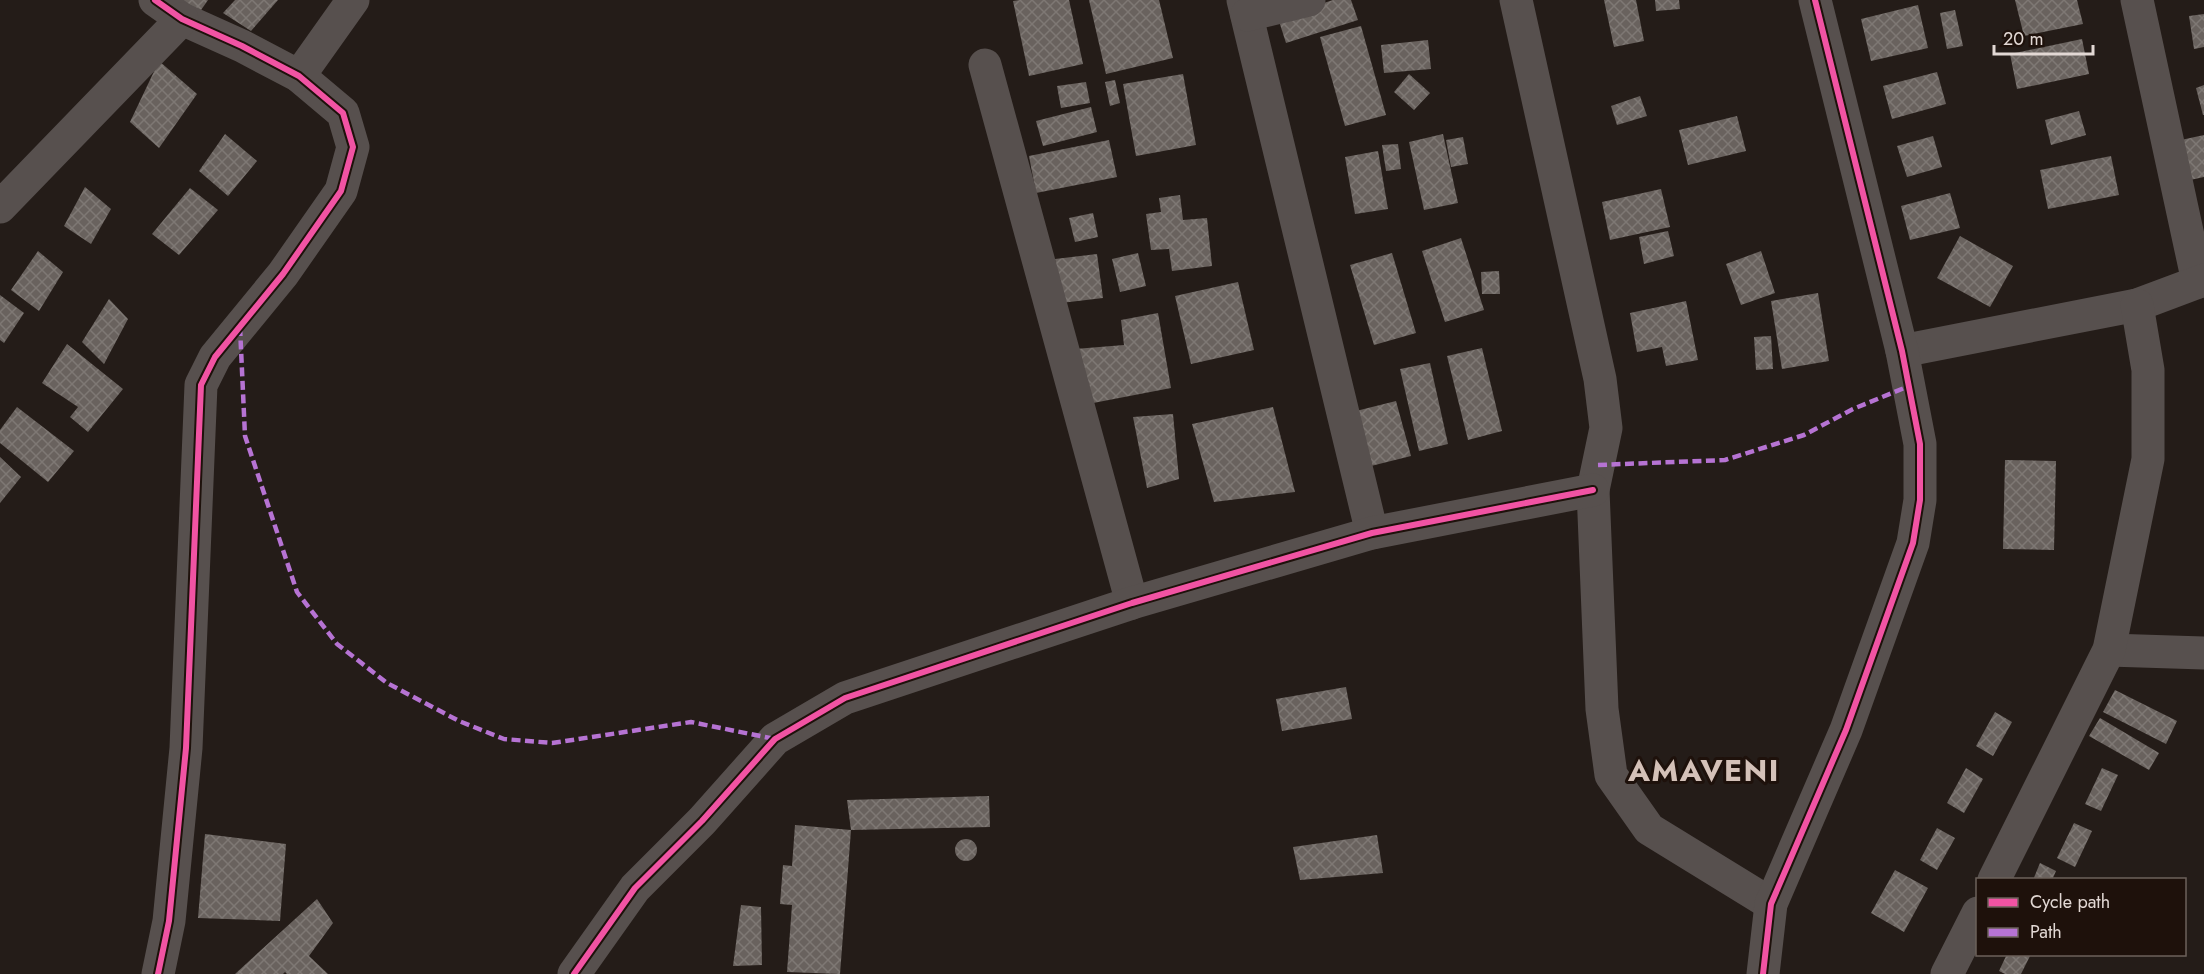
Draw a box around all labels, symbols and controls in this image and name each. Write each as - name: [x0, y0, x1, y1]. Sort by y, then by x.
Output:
- scale bar: [1994, 18, 2093, 56]
- text: 20 m: [2003, 26, 2043, 52]
- district label: AMAVENI: [1627, 749, 1780, 792]
- legend: [1976, 878, 2186, 956]
- text: Cycle path: [2030, 889, 2110, 915]
- text: Path: [2030, 919, 2062, 945]

